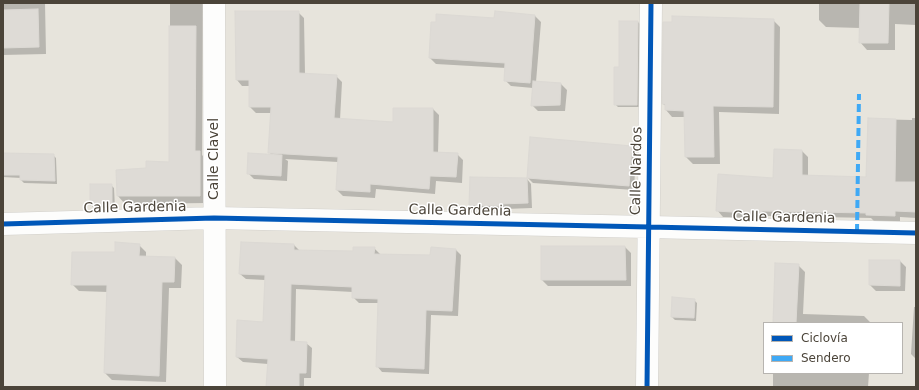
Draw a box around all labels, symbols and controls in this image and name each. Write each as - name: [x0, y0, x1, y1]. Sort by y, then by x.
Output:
- street label: Calle Clavel: [206, 118, 222, 200]
- street label: Calle Nardos: [628, 127, 646, 215]
- street label: Calle Gardenia: [83, 199, 187, 217]
- street label: Calle Gardenia: [408, 202, 512, 220]
- street label: Calle Gardenia: [732, 209, 836, 227]
- legend: [763, 322, 903, 374]
- text: Ciclovía: [801, 331, 848, 345]
- text: Sendero: [801, 351, 851, 365]

